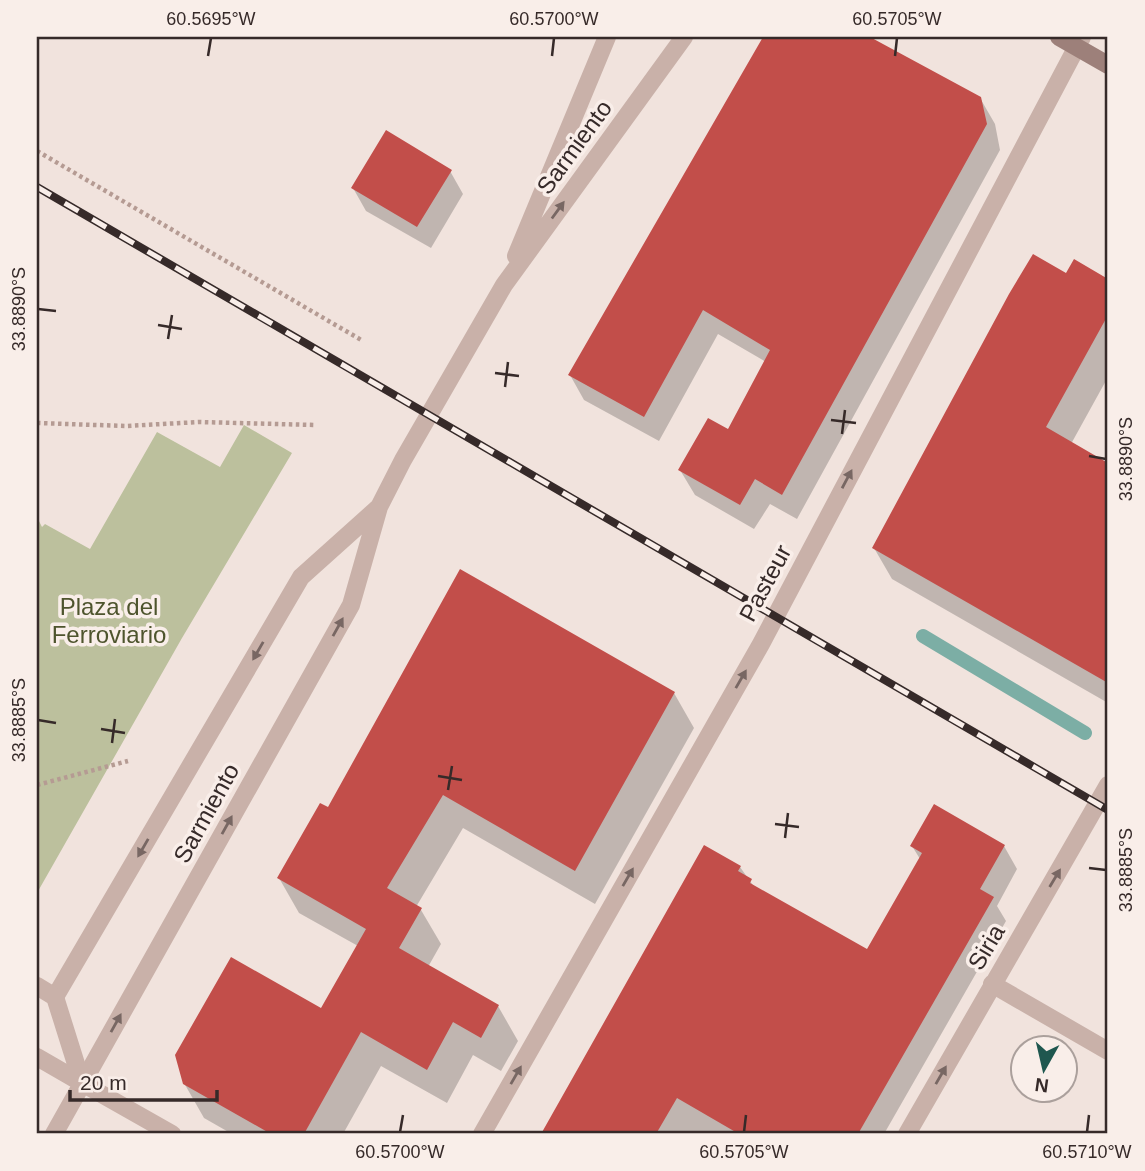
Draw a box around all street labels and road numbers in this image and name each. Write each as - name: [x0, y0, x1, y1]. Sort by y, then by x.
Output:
- street label: Sarmiento: [531, 95, 617, 199]
- street label: Pasteur: [734, 540, 796, 626]
- street label: Sarmiento: [168, 759, 244, 867]
- street label: Siria: [962, 919, 1010, 975]

